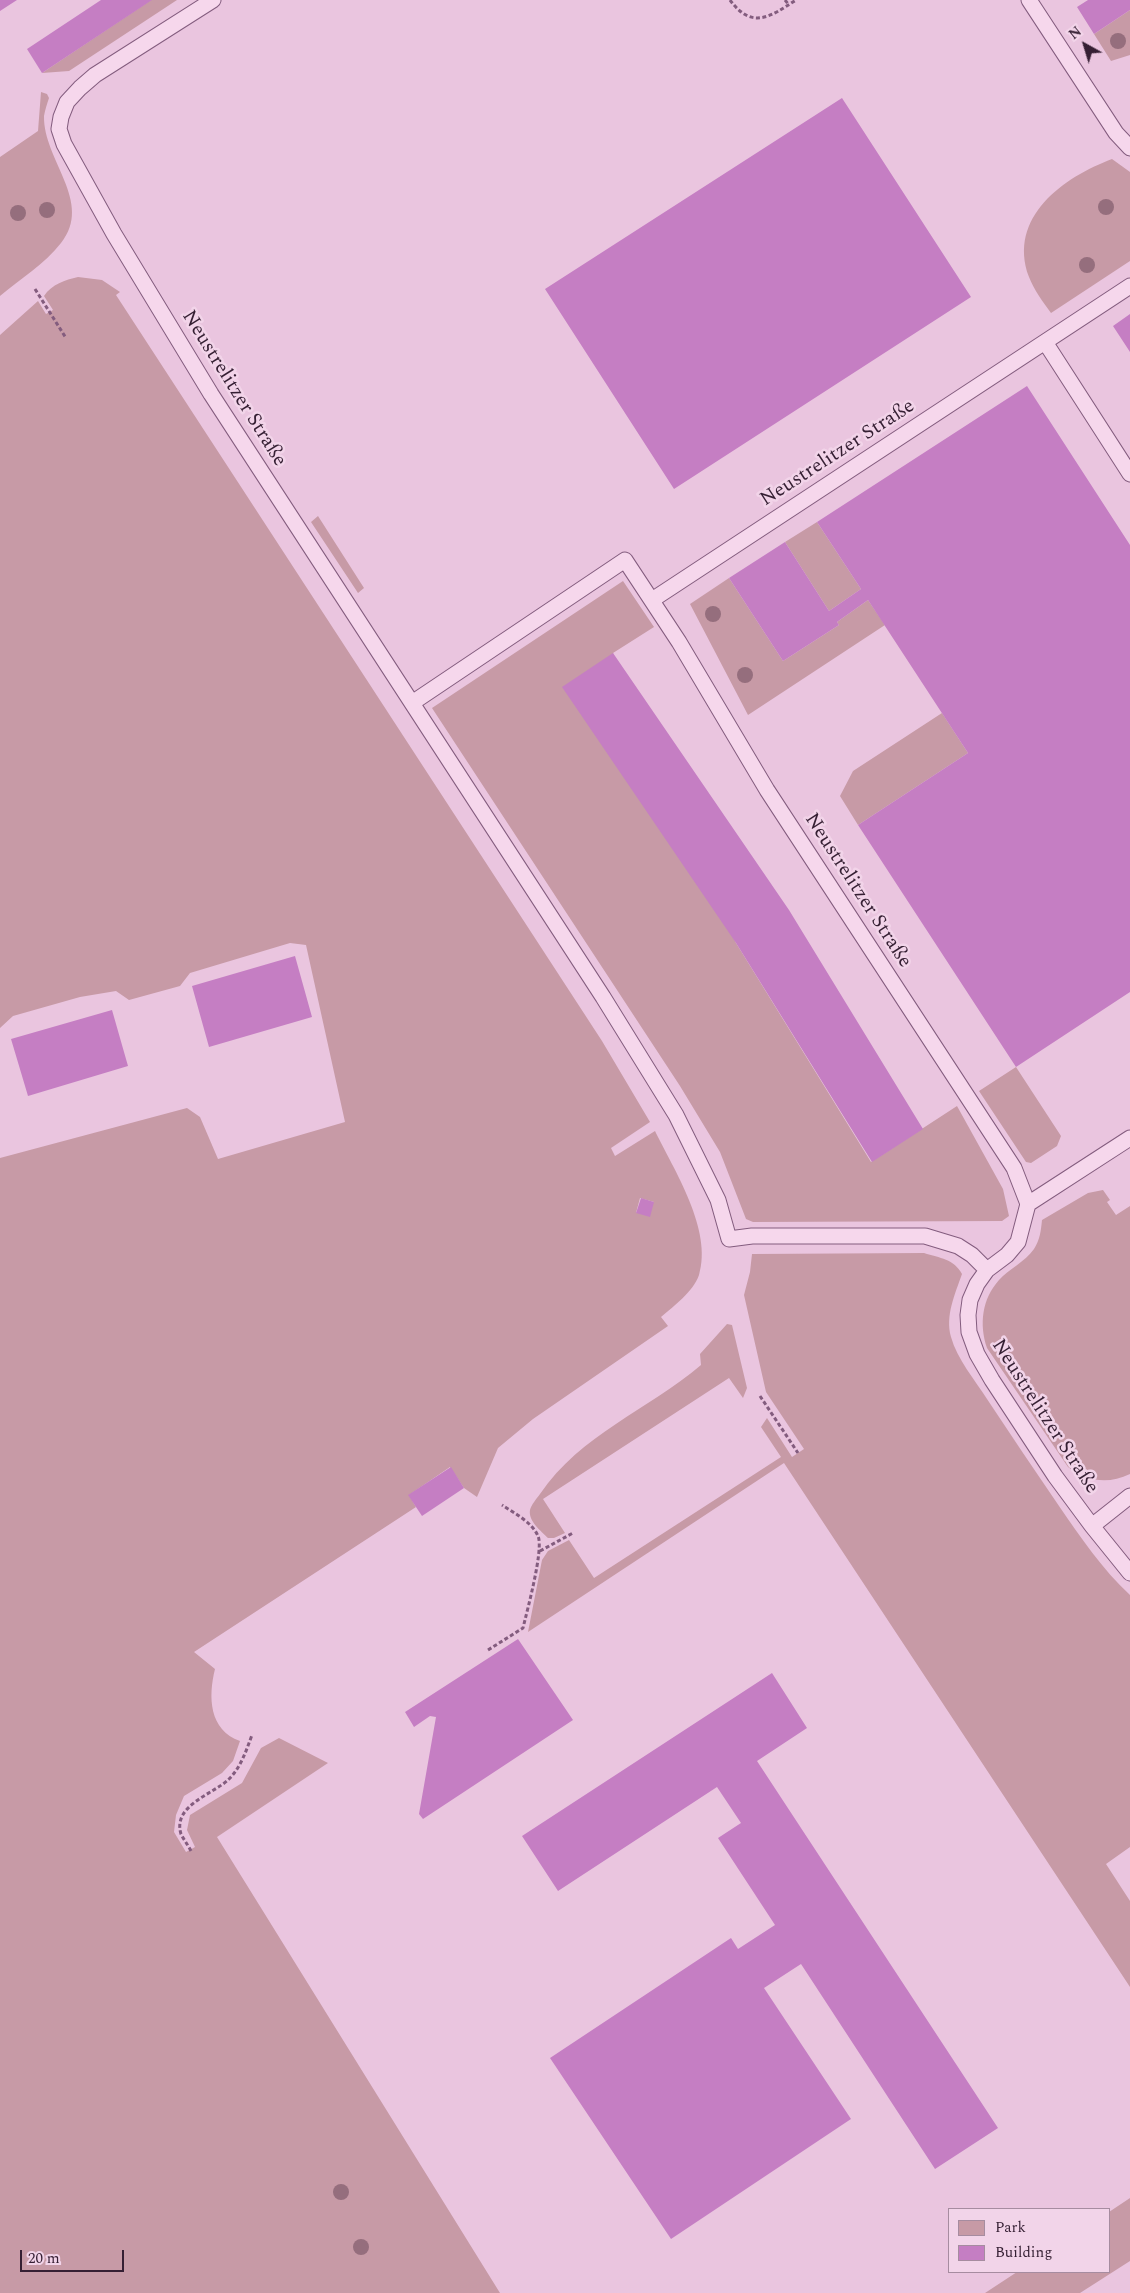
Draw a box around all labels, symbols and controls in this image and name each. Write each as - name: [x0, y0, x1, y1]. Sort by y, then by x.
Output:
- north arrow: [1060, 20, 1110, 70]
- text: N: [1064, 21, 1086, 45]
- street label: Neustrelitzer Straße: [175, 307, 291, 471]
- street label: Neustrelitzer Straße: [756, 395, 920, 513]
- street label: Neustrelitzer Straße: [798, 809, 916, 973]
- street label: Neustrelitzer Straße: [985, 1335, 1103, 1499]
- legend: [948, 2208, 1110, 2273]
- text: Park: [995, 2216, 1026, 2239]
- scale bar: [22, 2240, 126, 2272]
- text: Building: [995, 2241, 1052, 2264]
- text: 20 m: [28, 2247, 60, 2270]

